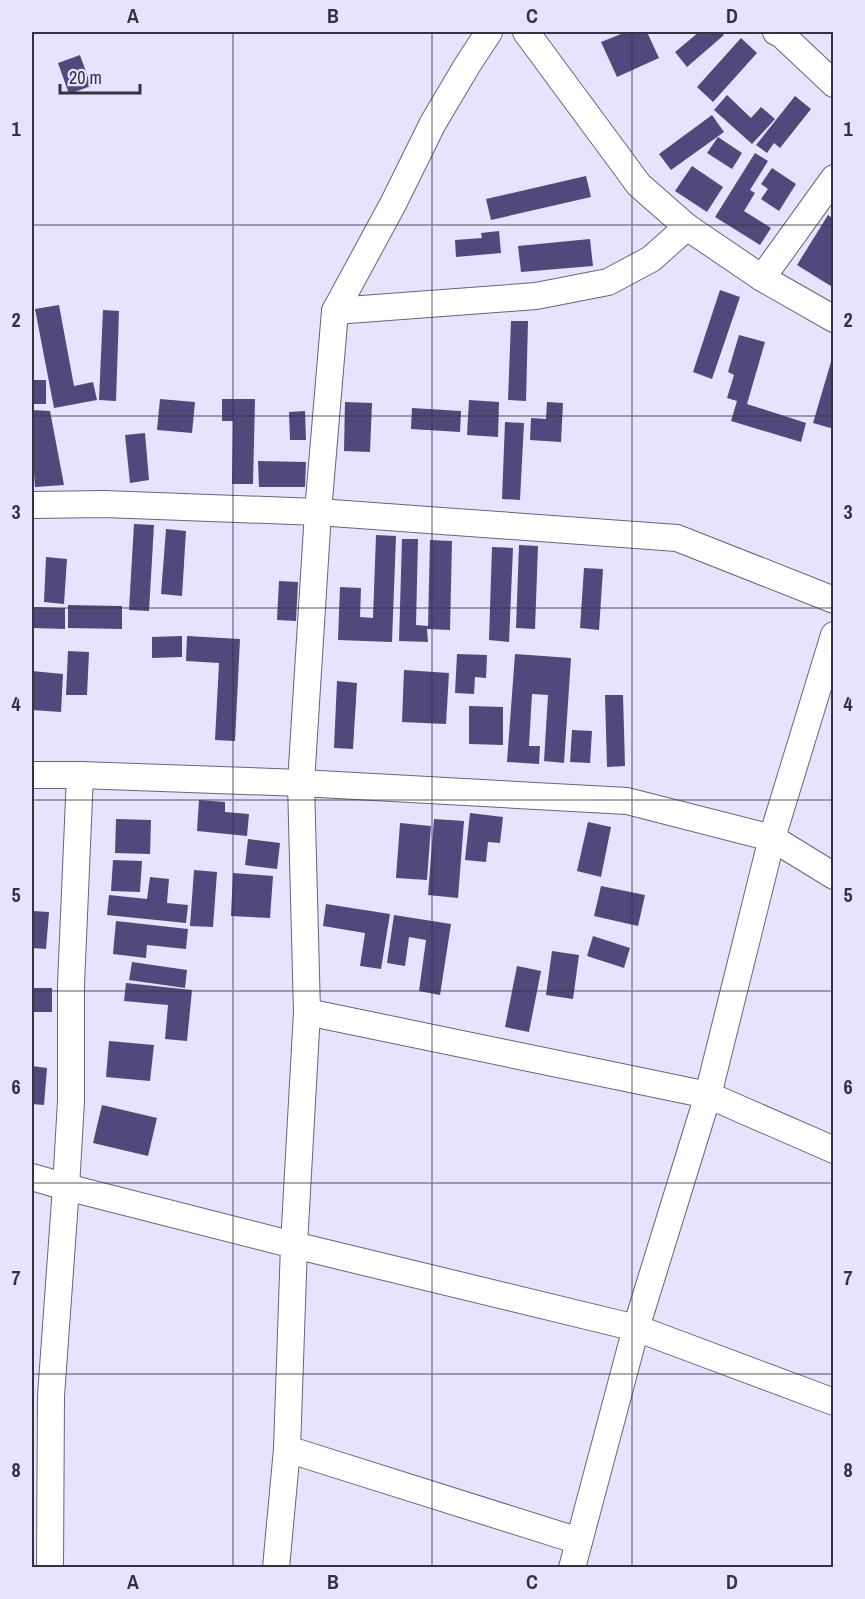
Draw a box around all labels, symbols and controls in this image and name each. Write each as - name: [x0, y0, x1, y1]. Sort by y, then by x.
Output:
- text: A: [127, 2, 139, 29]
- text: B: [327, 2, 339, 29]
- text: C: [526, 2, 538, 29]
- text: D: [726, 2, 738, 29]
- scale bar: [60, 57, 140, 95]
- text: 20 m: [69, 65, 102, 90]
- text: 1: [11, 115, 21, 142]
- text: 1: [843, 115, 853, 142]
- text: 2: [11, 306, 21, 333]
- text: 2: [843, 306, 853, 333]
- text: 3: [11, 498, 21, 525]
- text: 3: [843, 498, 853, 525]
- text: 4: [11, 690, 21, 717]
- text: 4: [843, 690, 853, 717]
- text: 5: [11, 881, 21, 908]
- text: 5: [843, 881, 853, 908]
- text: 6: [11, 1073, 21, 1100]
- text: 6: [843, 1073, 853, 1100]
- text: 7: [11, 1264, 21, 1291]
- text: 7: [843, 1264, 853, 1291]
- text: 8: [11, 1456, 21, 1483]
- text: 8: [843, 1456, 853, 1483]
- text: A: [127, 1568, 139, 1595]
- text: B: [327, 1568, 339, 1595]
- text: C: [526, 1568, 538, 1595]
- text: D: [726, 1568, 738, 1595]

